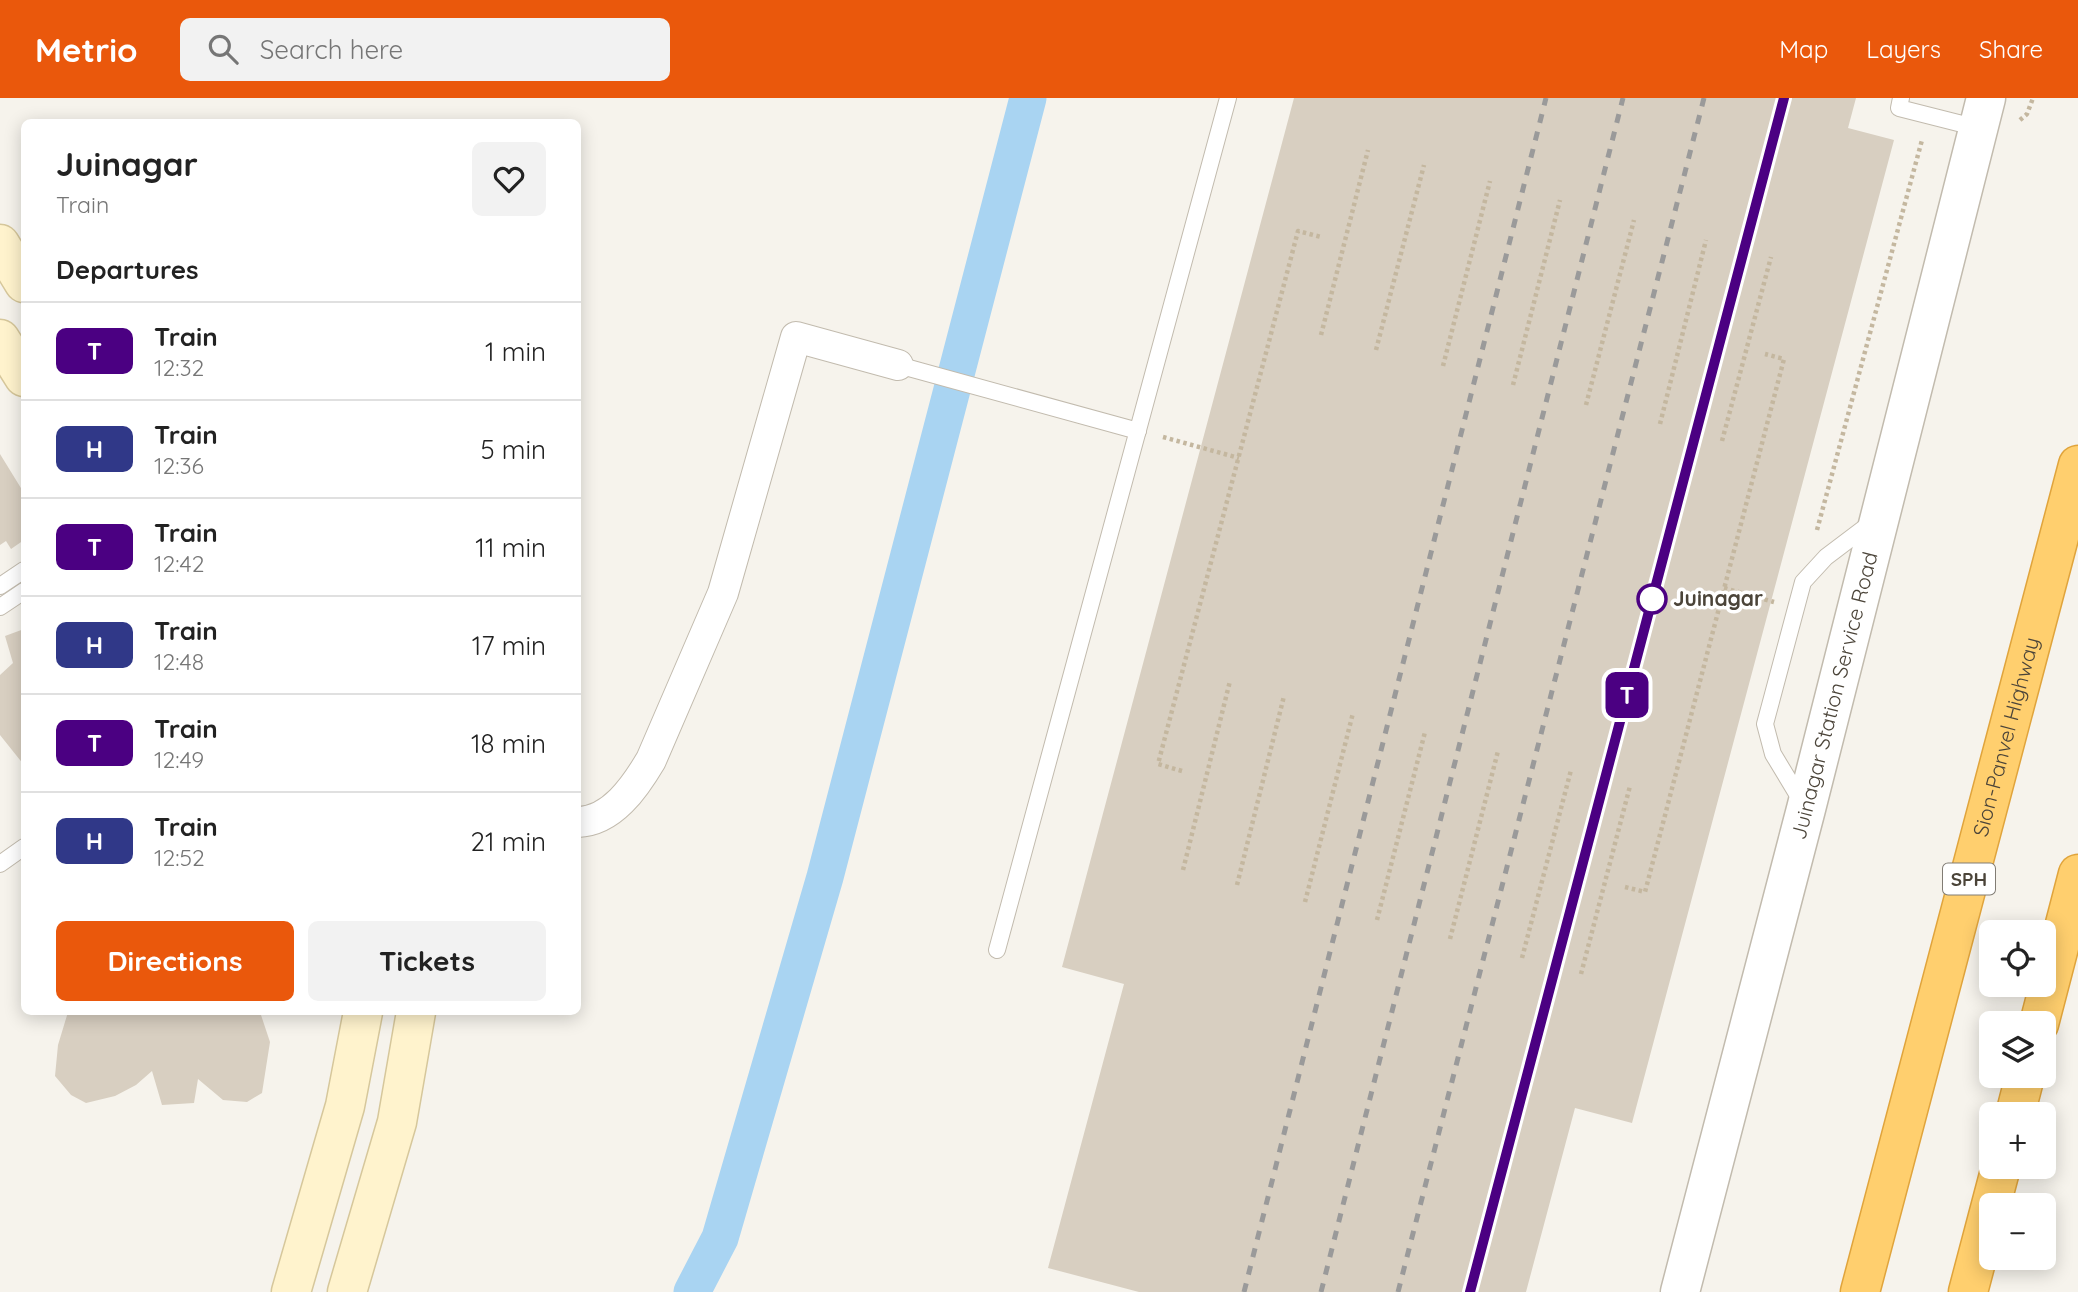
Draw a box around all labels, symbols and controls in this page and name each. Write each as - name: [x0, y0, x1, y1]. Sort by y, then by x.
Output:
- search box: [180, 18, 670, 81]
- text: Metrio: [35, 29, 138, 70]
- icon: search: [204, 30, 242, 68]
- text: Search here: [260, 33, 403, 66]
- text: Map: [1779, 34, 1828, 64]
- text: Layers: [1866, 34, 1941, 64]
- text: Share: [1979, 34, 2043, 64]
- button: heart: [472, 142, 546, 216]
- text: Juinagar: [56, 143, 198, 184]
- text: Train: [56, 190, 109, 219]
- text: Departures: [56, 253, 199, 286]
- text: Train: [154, 320, 218, 353]
- text: 1 min: [485, 335, 546, 368]
- text: T: [87, 336, 102, 366]
- text: 12:32: [154, 353, 204, 382]
- text: Train: [154, 418, 218, 451]
- text: 5 min: [480, 433, 546, 466]
- text: H: [86, 434, 103, 464]
- text: 12:36: [154, 451, 204, 480]
- text: Train: [154, 516, 218, 549]
- text: 11 min: [475, 531, 546, 564]
- text: T: [87, 532, 102, 562]
- text: 12:42: [154, 549, 204, 578]
- street label: Juinagar Station Service Road: [1785, 549, 1883, 842]
- marker: Juinagar: [1637, 584, 1667, 614]
- place label: Juinagar: [1673, 585, 1763, 611]
- text: Train: [154, 614, 218, 647]
- text: 17 min: [472, 629, 546, 662]
- text: H: [86, 630, 103, 660]
- street label: Sion-Panvel Highway: [1967, 634, 2044, 839]
- text: 12:48: [154, 647, 204, 676]
- line badge: T: [1604, 672, 1650, 718]
- text: T: [1619, 680, 1635, 710]
- text: Train: [154, 712, 218, 745]
- text: 18 min: [471, 727, 546, 760]
- text: T: [87, 728, 102, 758]
- text: 12:49: [154, 745, 204, 774]
- text: Train: [154, 810, 218, 843]
- text: 21 min: [471, 825, 546, 858]
- text: H: [86, 826, 103, 856]
- text: 12:52: [154, 843, 205, 872]
- road number: SPH: [1943, 864, 1995, 894]
- map controls: [1979, 920, 2056, 1270]
- button: locate: [1979, 920, 2056, 997]
- button: Directions: [56, 921, 294, 1001]
- button: Tickets: [308, 921, 546, 1001]
- button: layers: [1979, 1011, 2056, 1088]
- button: +: [1979, 1102, 2056, 1179]
- button: −: [1979, 1193, 2056, 1270]

